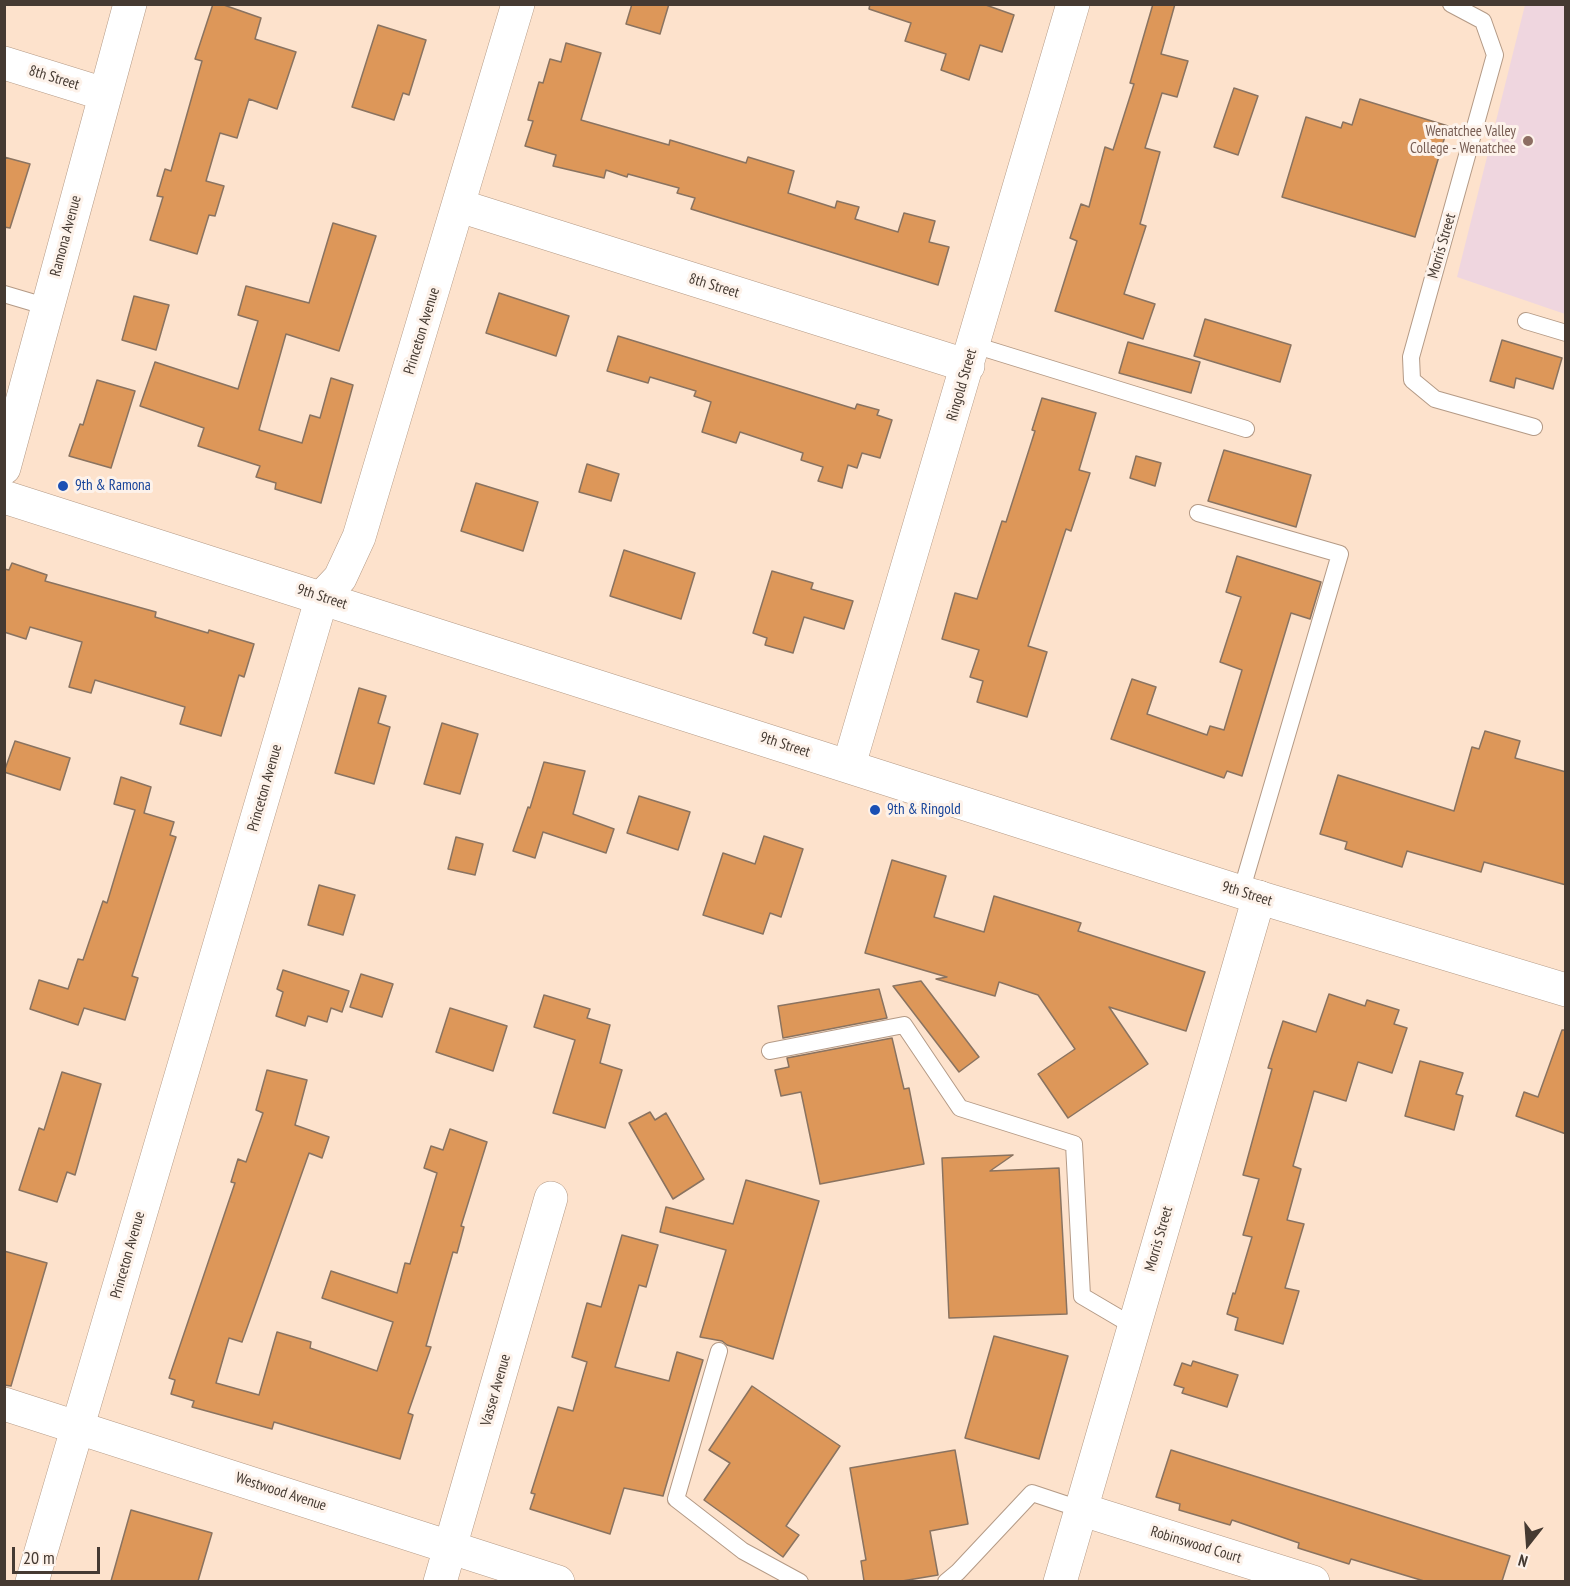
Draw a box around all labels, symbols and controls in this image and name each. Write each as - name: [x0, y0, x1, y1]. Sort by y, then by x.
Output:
- street label: 8th Street: [27, 62, 81, 94]
- place label: Wenatchee Valley College - Wenatchee: [1410, 123, 1516, 158]
- marker: Wenatchee Valley College - Wenatchee: [1521, 134, 1535, 148]
- street label: Ramona Avenue: [47, 194, 85, 278]
- street label: Morris Street: [1424, 211, 1460, 281]
- street label: 8th Street: [687, 270, 741, 302]
- street label: Princeton Avenue: [400, 285, 444, 377]
- street label: Ringold Street: [943, 347, 981, 423]
- place label: 9th & Ramona: [75, 477, 151, 495]
- marker: 9th & Ramona: [56, 479, 70, 493]
- street label: 9th Street: [295, 580, 349, 614]
- street label: 9th Street: [758, 728, 812, 762]
- street label: Princeton Avenue: [244, 742, 286, 834]
- place label: 9th & Ringold: [887, 801, 961, 819]
- marker: 9th & Ringold: [868, 803, 882, 817]
- street label: 9th Street: [1220, 878, 1274, 910]
- street label: Morris Street: [1141, 1204, 1177, 1274]
- street label: Princeton Avenue: [107, 1209, 149, 1301]
- street label: Vasser Avenue: [477, 1352, 515, 1428]
- street label: Westwood Avenue: [233, 1469, 329, 1515]
- north arrow: [1498, 1514, 1558, 1574]
- street label: Robinswood Court: [1148, 1523, 1244, 1567]
- scale bar: [15, 1535, 104, 1573]
- text: 20 m: [23, 1546, 55, 1569]
- text: N: [1516, 1550, 1530, 1572]

